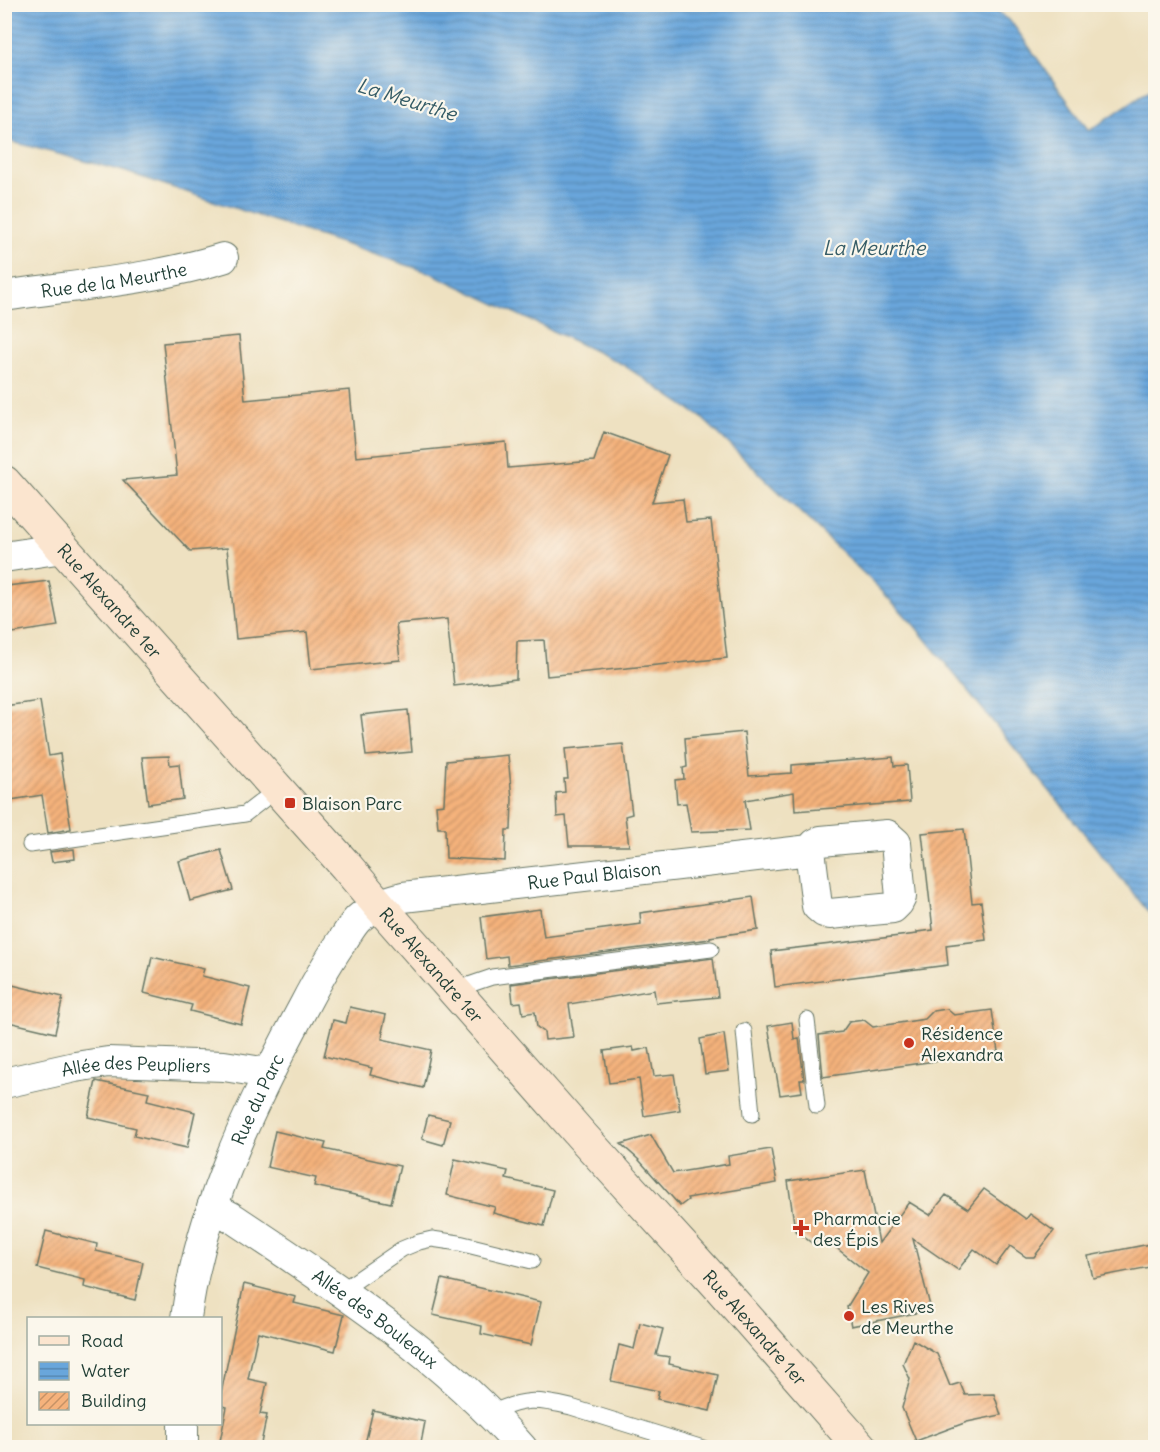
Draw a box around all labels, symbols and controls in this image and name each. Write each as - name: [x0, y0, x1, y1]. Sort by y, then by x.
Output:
- water label: La Meurthe: [354, 72, 461, 126]
- water label: La Meurthe: [823, 235, 927, 260]
- street label: Rue de la Meurthe: [39, 257, 189, 302]
- street label: Rue Alexandre 1er: [53, 539, 167, 663]
- place label: Blaison Parc: [302, 792, 402, 815]
- marker: Blaison Parc: [283, 796, 297, 810]
- street label: Rue Paul Blaison: [526, 856, 662, 894]
- street label: Rue Alexandre 1er: [375, 902, 489, 1028]
- place label: Résidence Alexandra: [921, 1022, 1004, 1066]
- marker: Résidence Alexandra: [902, 1036, 916, 1050]
- street label: Allée des Peupliers: [59, 1050, 211, 1081]
- street label: Rue du Parc: [226, 1050, 289, 1148]
- place label: Pharmacie des Épis: [813, 1207, 901, 1251]
- marker: Pharmacie des Épis: [794, 1221, 808, 1235]
- street label: Allée des Bouleaux: [308, 1263, 444, 1373]
- street label: Rue Alexandre 1er: [698, 1265, 812, 1390]
- place label: Les Rives de Meurthe: [861, 1295, 954, 1339]
- marker: Les Rives de Meurthe: [842, 1309, 856, 1323]
- legend: [27, 1317, 222, 1425]
- text: Road: [81, 1329, 124, 1352]
- text: Water: [81, 1359, 131, 1382]
- text: Building: [81, 1389, 146, 1412]

